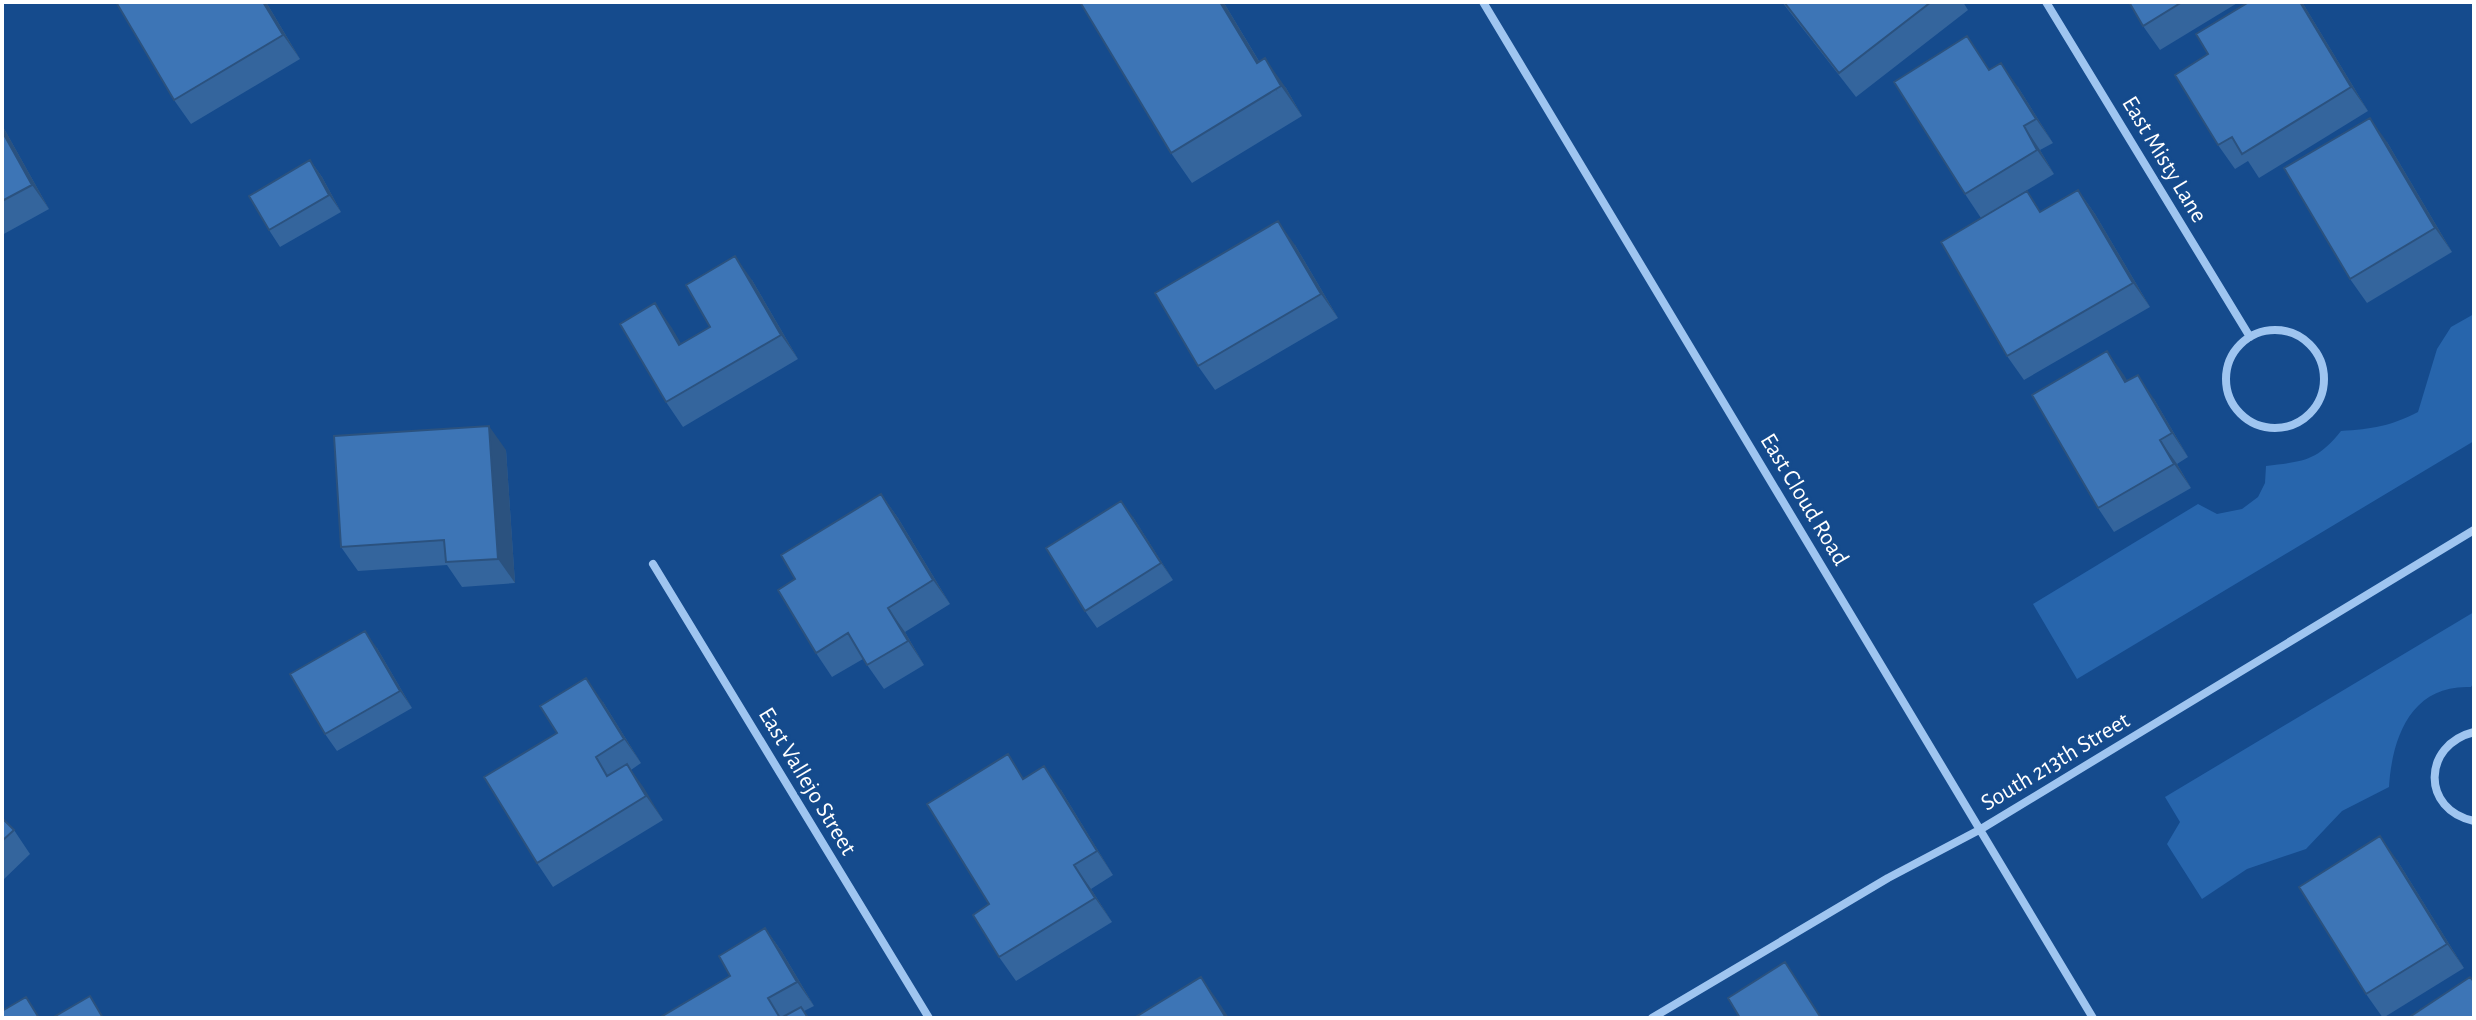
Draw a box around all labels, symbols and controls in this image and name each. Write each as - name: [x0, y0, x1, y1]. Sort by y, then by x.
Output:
- street label: East Misty Lane: [2117, 92, 2211, 227]
- street label: East Cloud Road: [1755, 429, 1853, 570]
- street label: East Vallejo Street: [754, 704, 861, 860]
- street label: South 213th Street: [1977, 708, 2134, 816]

